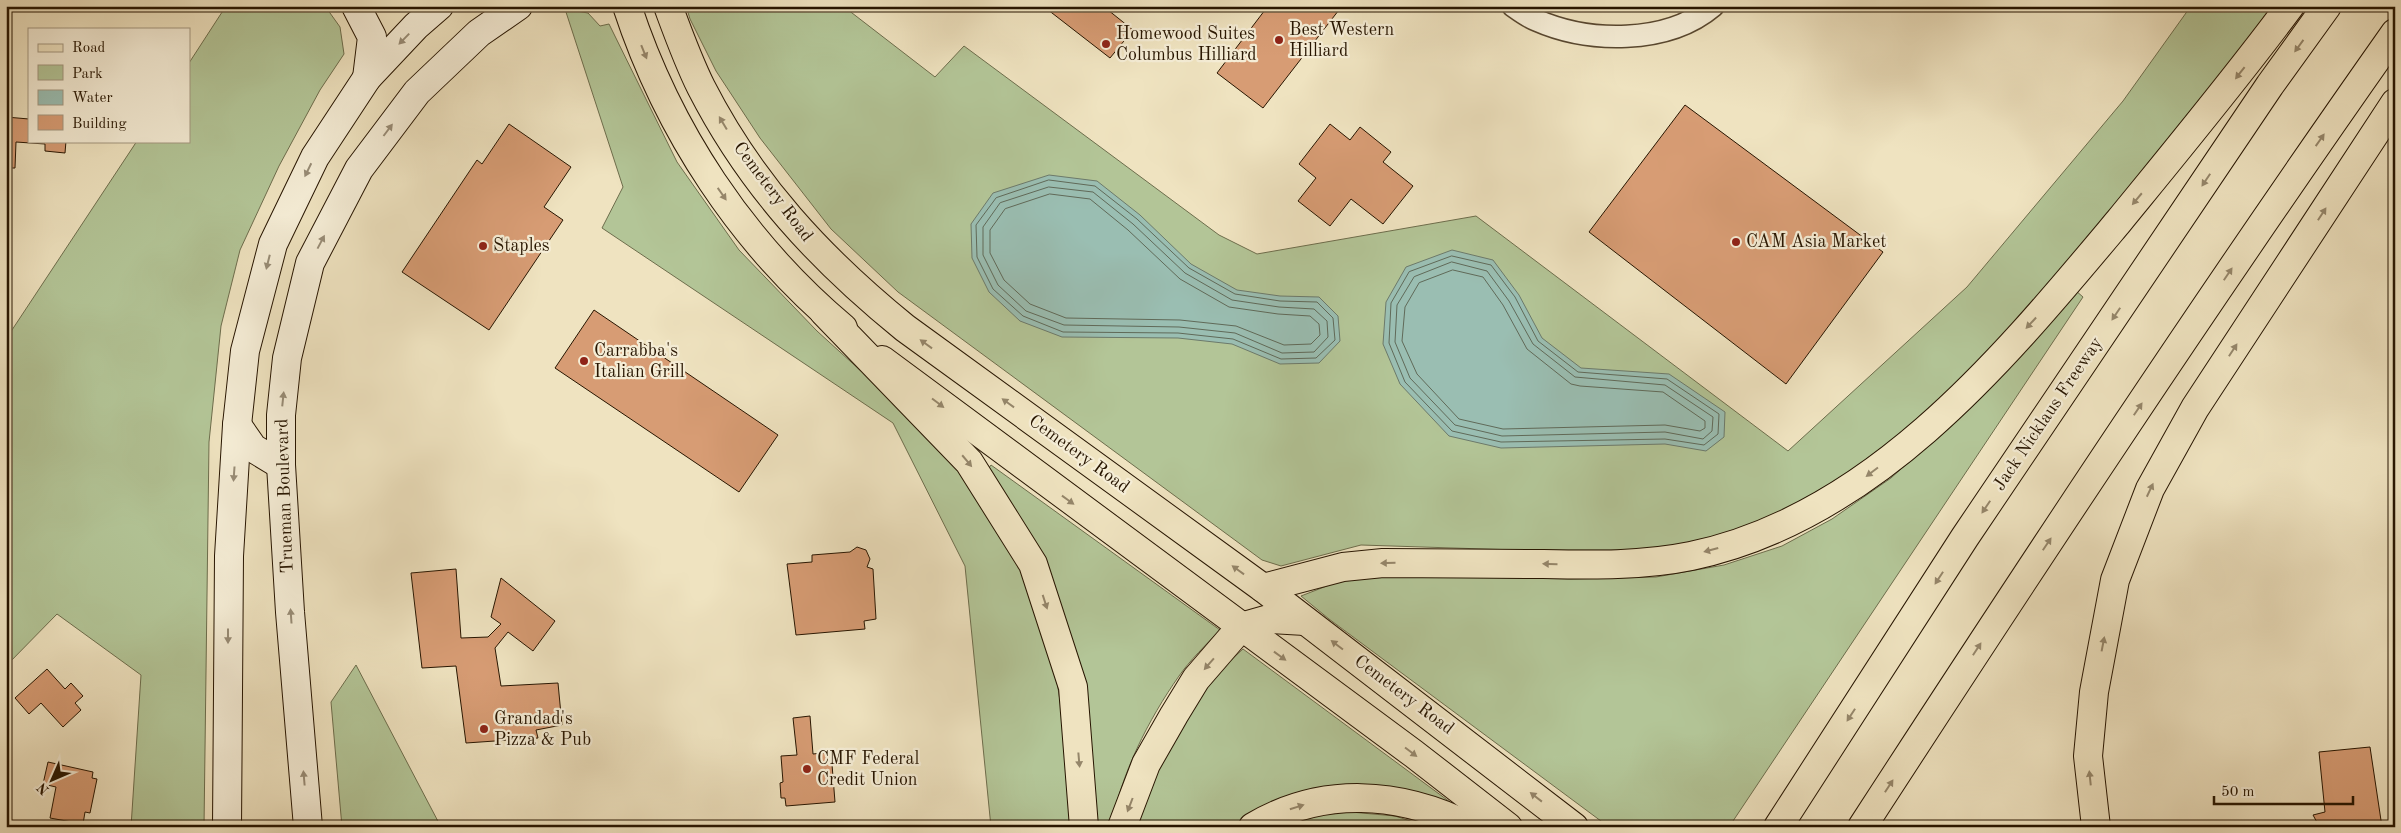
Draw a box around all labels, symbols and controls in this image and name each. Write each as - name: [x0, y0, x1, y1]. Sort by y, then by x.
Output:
- place label: Best Western Hilliard: [1289, 21, 1394, 60]
- place label: Homewood Suites Columbus Hilliard: [1116, 25, 1257, 64]
- legend: [28, 28, 190, 142]
- one-way arrow: [398, 33, 410, 45]
- marker: Best Western Hilliard: [1273, 34, 1285, 46]
- marker: Homewood Suites Columbus Hilliard: [1100, 38, 1112, 50]
- one-way arrow: [2293, 39, 2304, 52]
- text: Road: [72, 41, 106, 56]
- one-way arrow: [640, 45, 648, 59]
- one-way arrow: [2234, 66, 2245, 79]
- text: Park: [72, 67, 103, 82]
- text: Water: [72, 91, 113, 106]
- text: Building: [72, 117, 127, 132]
- one-way arrow: [718, 117, 727, 130]
- one-way arrow: [383, 124, 394, 137]
- one-way arrow: [2315, 133, 2325, 146]
- street label: Cemetery Road: [730, 139, 816, 245]
- one-way arrow: [304, 163, 312, 177]
- one-way arrow: [2202, 173, 2211, 186]
- one-way arrow: [717, 187, 727, 201]
- one-way arrow: [2131, 192, 2142, 205]
- one-way arrow: [2317, 208, 2327, 221]
- place label: CAM Asia Market: [1746, 233, 1887, 251]
- one-way arrow: [317, 234, 325, 249]
- marker: CAM Asia Market: [1730, 236, 1742, 248]
- place label: Staples: [493, 237, 550, 255]
- marker: Staples: [477, 240, 489, 252]
- one-way arrow: [264, 254, 272, 269]
- one-way arrow: [2223, 267, 2233, 281]
- one-way arrow: [2111, 308, 2120, 321]
- one-way arrow: [2025, 316, 2037, 328]
- street label: Jack Nicklaus Freeway: [1990, 334, 2106, 494]
- one-way arrow: [920, 338, 933, 349]
- place label: Carrabba's Italian Grill: [594, 342, 685, 381]
- one-way arrow: [2228, 344, 2238, 357]
- marker: Carrabba's Italian Grill: [578, 355, 590, 367]
- one-way arrow: [279, 390, 287, 406]
- one-way arrow: [931, 397, 944, 408]
- one-way arrow: [1001, 398, 1015, 408]
- one-way arrow: [2133, 402, 2143, 415]
- street label: Cemetery Road: [1025, 412, 1133, 496]
- street label: Trueman Boulevard: [273, 418, 297, 574]
- one-way arrow: [962, 454, 973, 467]
- one-way arrow: [229, 466, 237, 482]
- one-way arrow: [1865, 467, 1879, 477]
- one-way arrow: [2147, 483, 2155, 497]
- one-way arrow: [1061, 495, 1075, 505]
- one-way arrow: [1981, 500, 1991, 514]
- one-way arrow: [2042, 537, 2052, 550]
- one-way arrow: [1704, 547, 1719, 555]
- one-way arrow: [1379, 559, 1395, 567]
- one-way arrow: [1542, 560, 1558, 568]
- one-way arrow: [1232, 565, 1245, 575]
- one-way arrow: [1934, 572, 1944, 585]
- one-way arrow: [1042, 595, 1050, 610]
- one-way arrow: [286, 608, 294, 624]
- one-way arrow: [224, 628, 232, 644]
- one-way arrow: [2099, 636, 2107, 652]
- one-way arrow: [1330, 640, 1344, 650]
- one-way arrow: [1972, 643, 1982, 656]
- one-way arrow: [1273, 651, 1287, 661]
- street label: Cemetery Road: [1351, 652, 1457, 738]
- one-way arrow: [1204, 658, 1215, 670]
- one-way arrow: [1846, 708, 1855, 721]
- place label: Grandad's Pizza & Pub: [494, 710, 591, 749]
- marker: Grandad's Pizza & Pub: [478, 723, 490, 735]
- one-way arrow: [1404, 747, 1418, 757]
- place label: CMF Federal Credit Union: [817, 750, 919, 789]
- one-way arrow: [1075, 752, 1083, 768]
- north arrow: [28, 756, 78, 806]
- marker: CMF Federal Credit Union: [801, 763, 813, 775]
- one-way arrow: [300, 770, 308, 786]
- one-way arrow: [2086, 770, 2094, 786]
- scale bar: [2214, 773, 2352, 805]
- one-way arrow: [1884, 779, 1894, 792]
- text: N: [35, 780, 52, 797]
- text: 50 m: [2221, 785, 2255, 800]
- one-way arrow: [1529, 792, 1543, 802]
- one-way arrow: [1126, 798, 1134, 813]
- one-way arrow: [1290, 803, 1305, 811]

